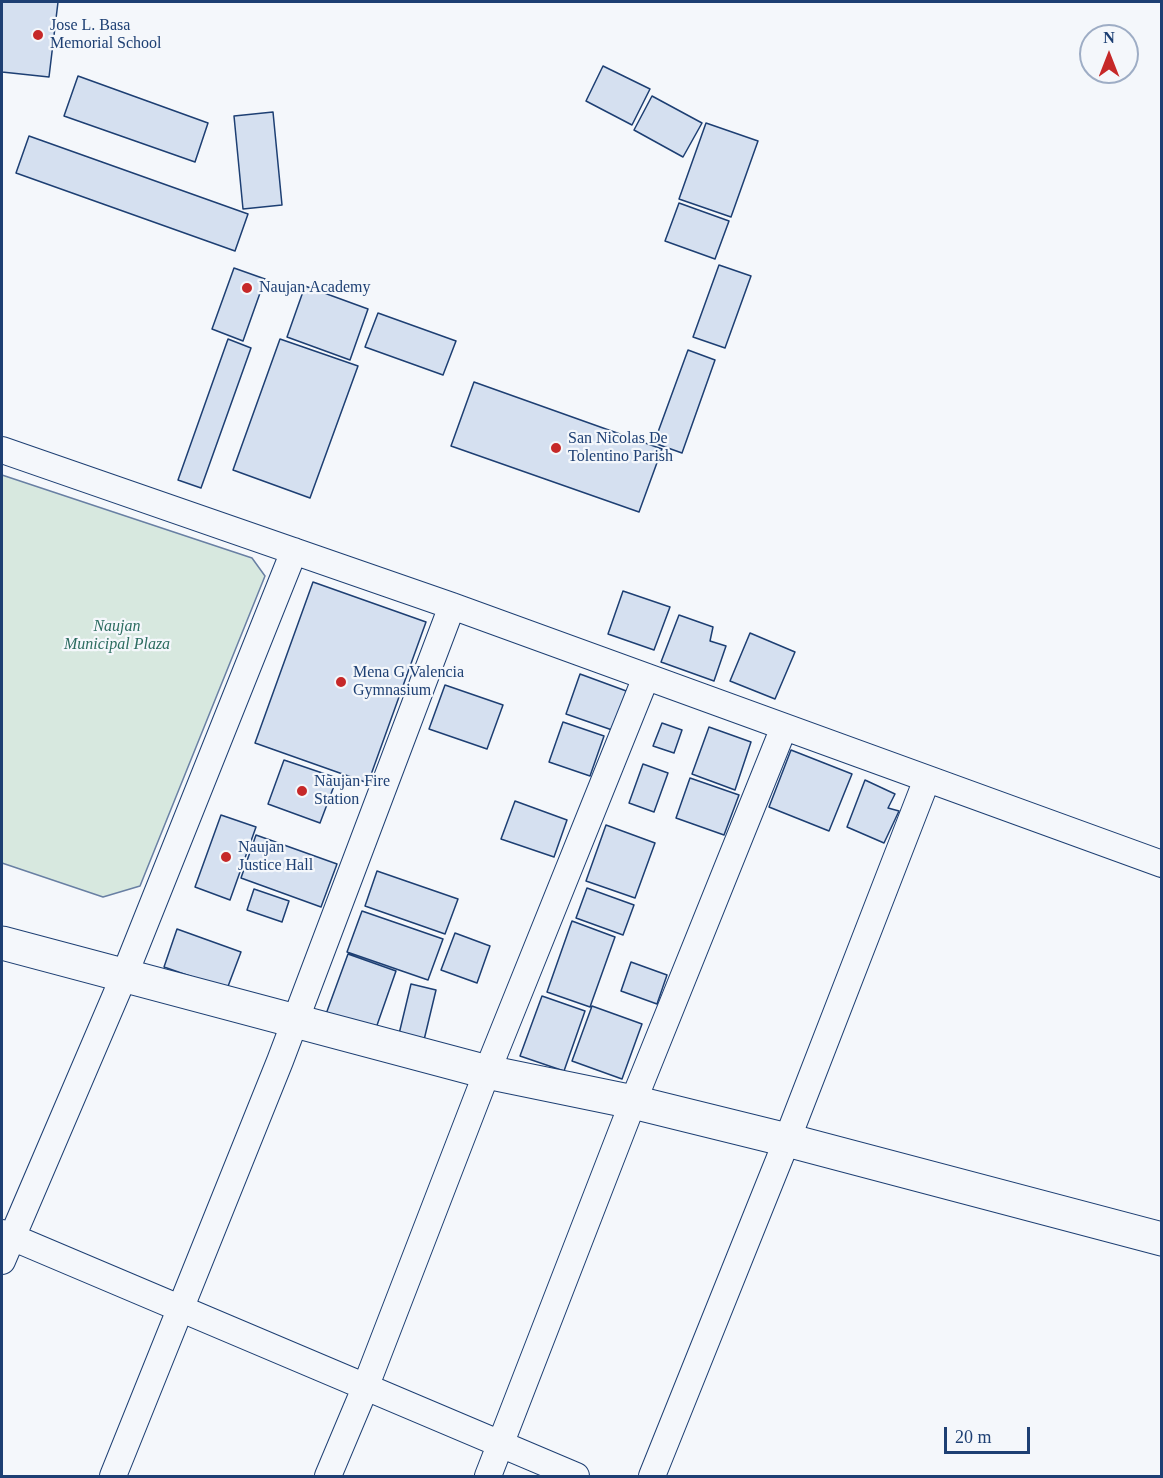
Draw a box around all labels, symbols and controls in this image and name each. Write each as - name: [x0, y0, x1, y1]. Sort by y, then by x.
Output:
- place label: Jose L. Basa Memorial School: [50, 16, 162, 54]
- north arrow: [1079, 24, 1139, 84]
- marker: Jose L. Basa Memorial School: [31, 28, 45, 42]
- text: N: [1103, 29, 1115, 46]
- place label: Naujan Academy: [259, 278, 371, 298]
- marker: Naujan Academy: [240, 281, 254, 295]
- place label: San Nicolas De Tolentino Parish: [568, 429, 673, 467]
- marker: San Nicolas De Tolentino Parish: [549, 441, 563, 455]
- park label: Naujan Municipal Plaza: [64, 617, 170, 655]
- place label: Mena G Valencia Gymnasium: [353, 663, 464, 701]
- marker: Mena G Valencia Gymnasium: [334, 675, 348, 689]
- place label: Naujan Fire Station: [314, 772, 390, 810]
- marker: Naujan Fire Station: [295, 784, 309, 798]
- place label: Naujan Justice Hall: [238, 838, 313, 876]
- marker: Naujan Justice Hall: [219, 850, 233, 864]
- scale bar: [947, 1415, 1032, 1453]
- text: 20 m: [955, 1427, 992, 1447]

